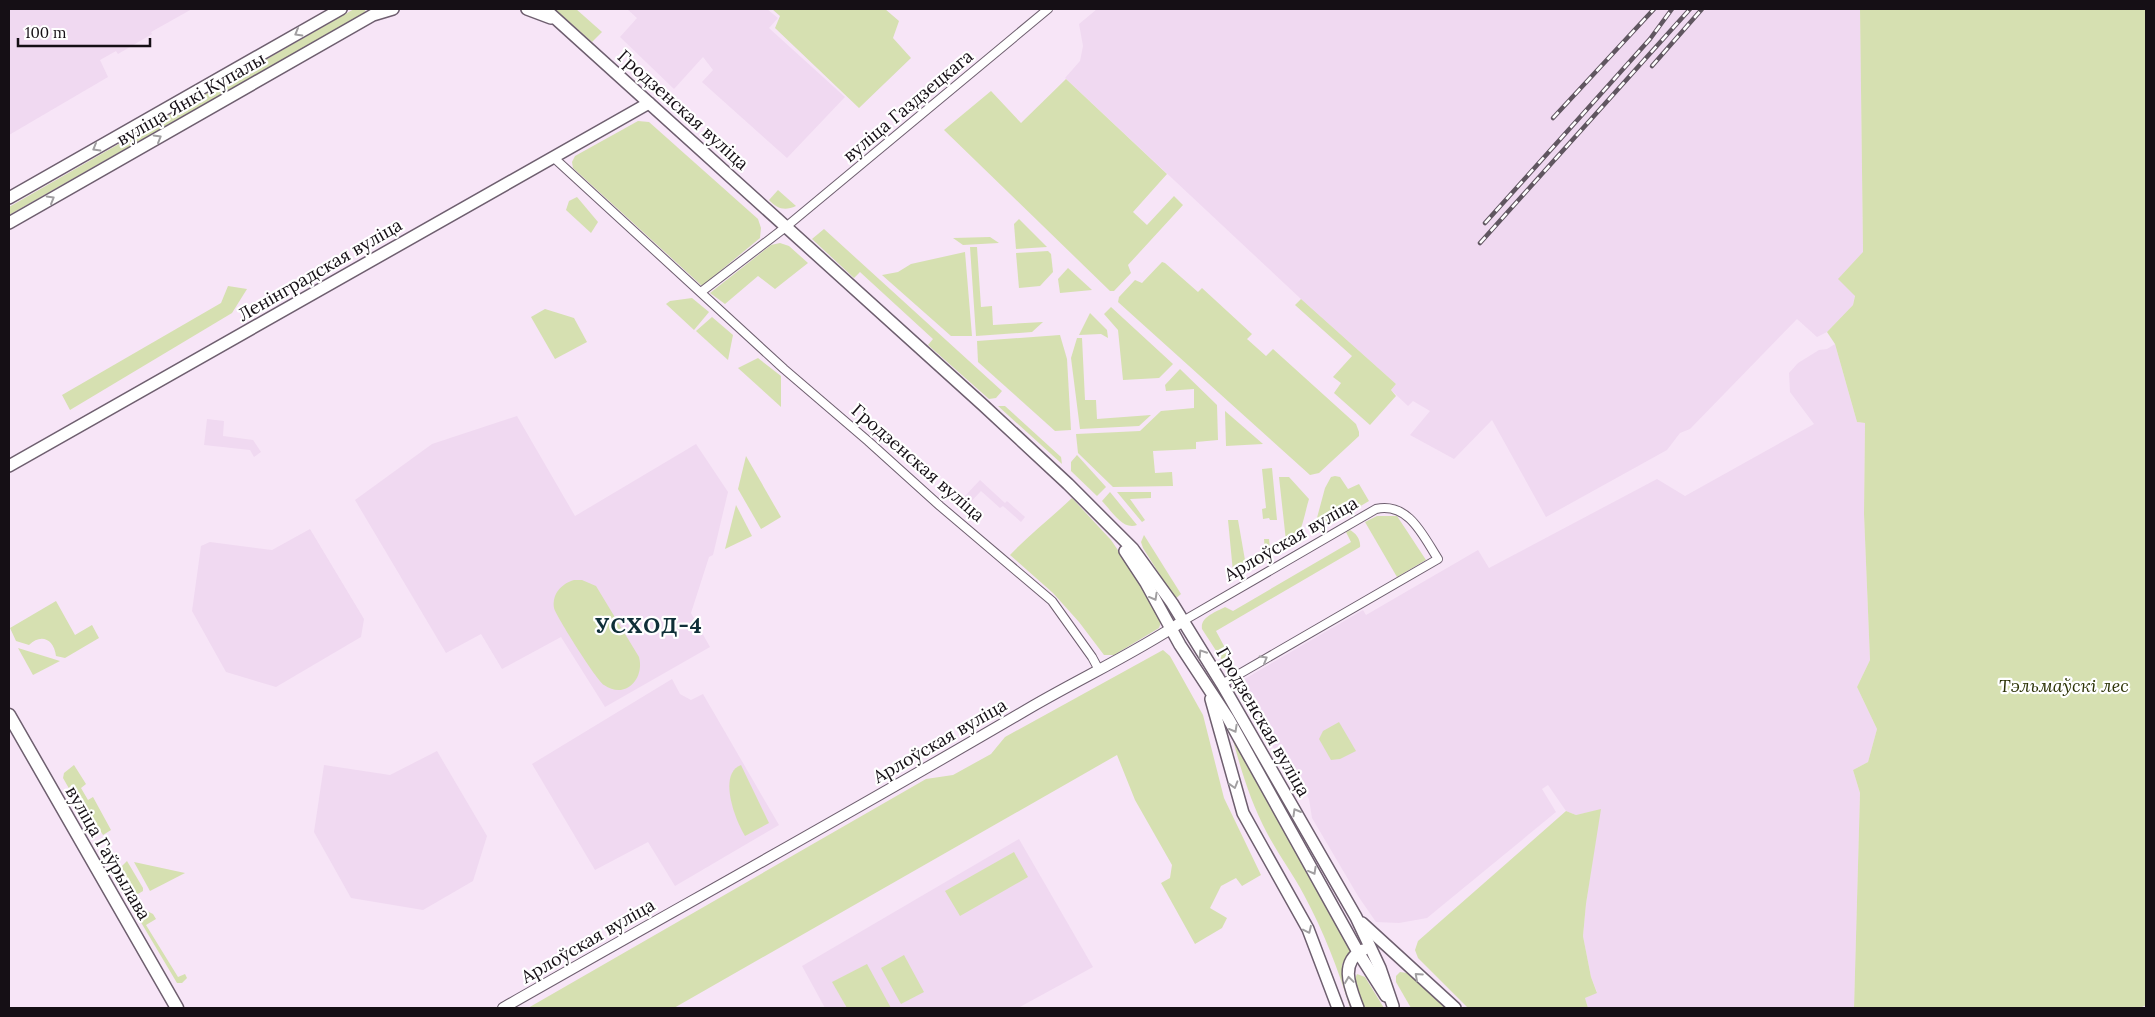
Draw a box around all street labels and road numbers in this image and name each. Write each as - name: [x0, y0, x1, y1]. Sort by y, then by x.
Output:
- street label: вуліца Газдзецкага: [838, 44, 977, 167]
- street label: Гродзенская вуліца: [613, 45, 754, 175]
- street label: вуліца Янкі Купалы: [112, 47, 269, 151]
- street label: Ленінградская вуліца: [233, 213, 406, 326]
- street label: Гродзенская вуліца: [847, 399, 990, 527]
- street label: Арлоўская вуліца: [1219, 491, 1362, 587]
- street label: Гродзенская вуліца: [1211, 643, 1316, 801]
- street label: Арлоўская вуліца: [868, 693, 1011, 789]
- street label: вуліца Гаўрылава: [61, 782, 156, 924]
- street label: Арлоўская вуліца: [516, 893, 659, 989]

